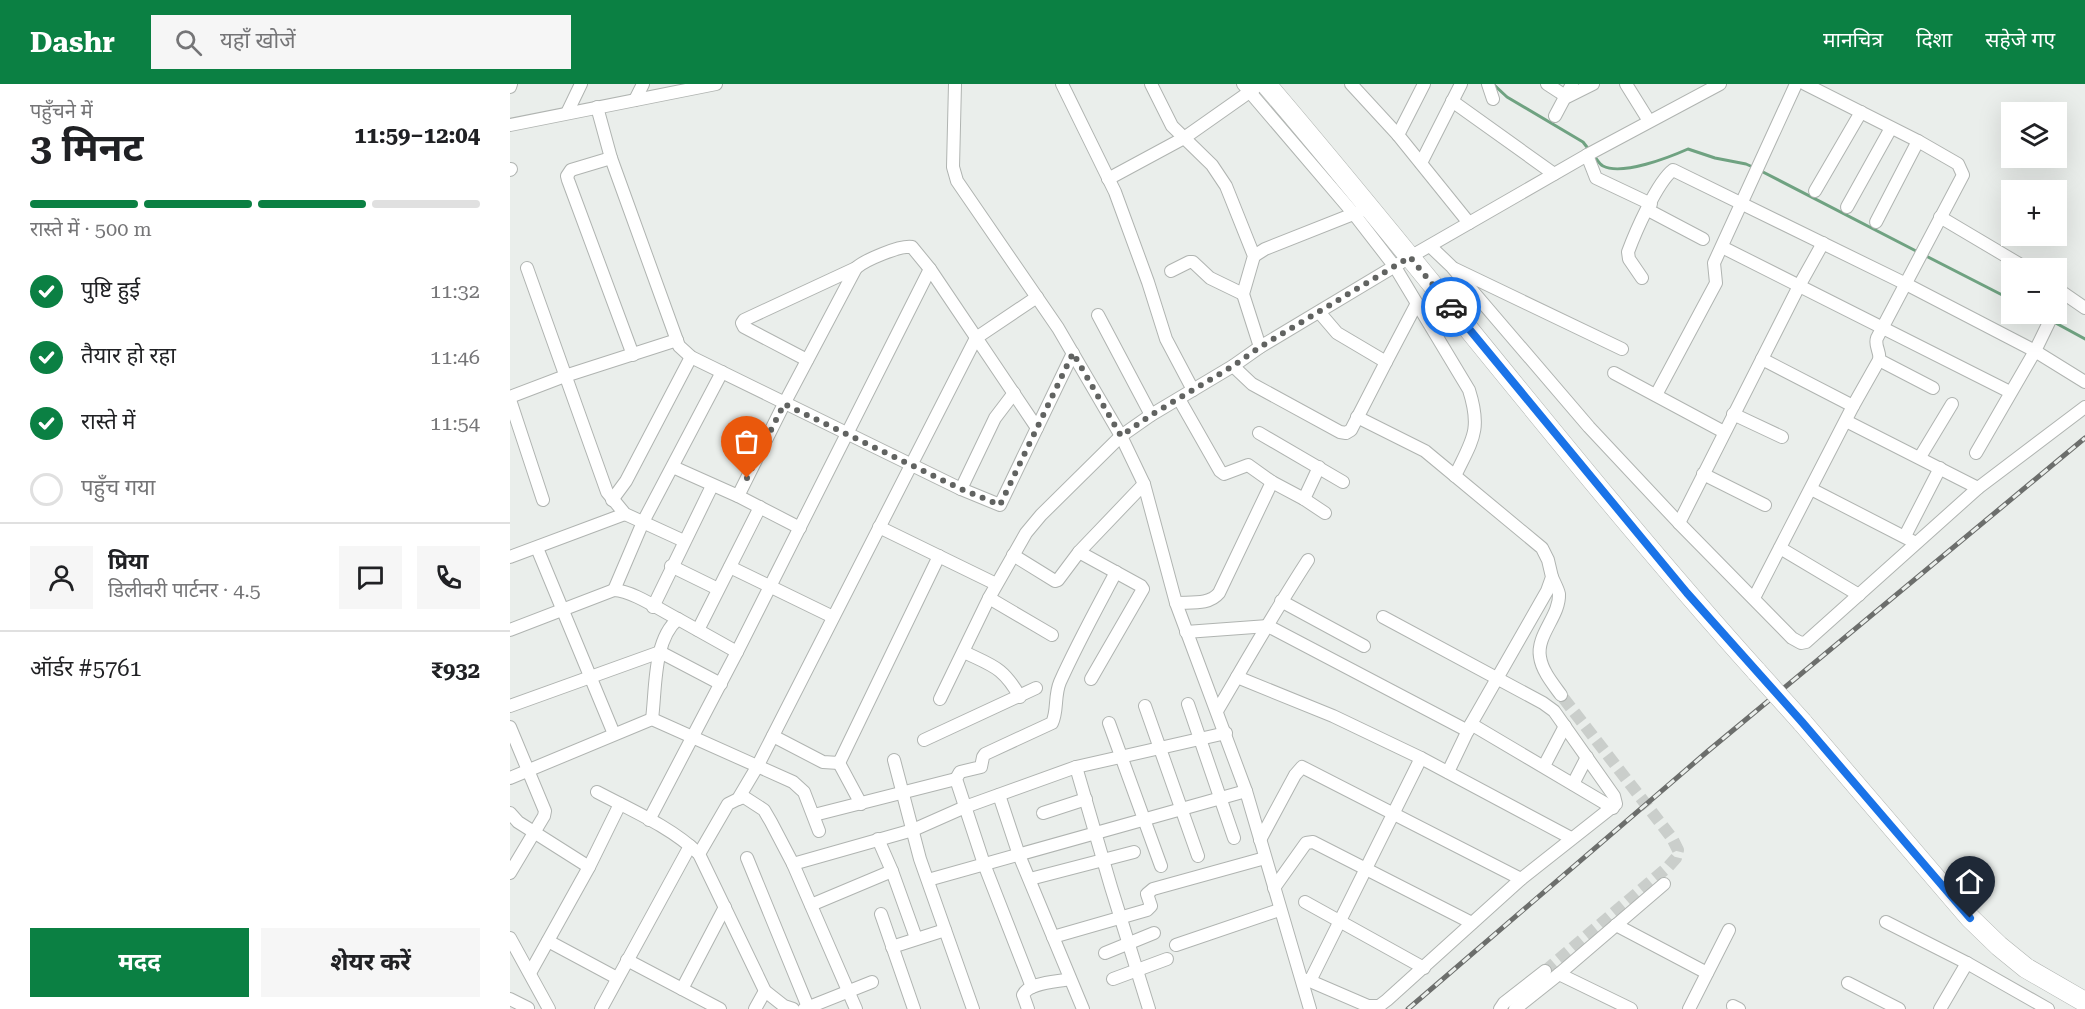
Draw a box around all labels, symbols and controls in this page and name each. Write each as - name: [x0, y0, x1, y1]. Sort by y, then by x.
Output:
- search box: [151, 15, 571, 69]
- text: Dashr: [30, 26, 115, 59]
- icon: search: [172, 26, 205, 59]
- text: यहाँ खोजें: [220, 28, 296, 53]
- text: मानचित्र: [1823, 28, 1883, 52]
- text: दिशा: [1916, 28, 1952, 52]
- text: सहेजे गए: [1985, 28, 2055, 52]
- text: पहुँचने में: [30, 99, 93, 123]
- map controls: [2001, 102, 2067, 324]
- button: layers: [2001, 102, 2067, 168]
- text: 11:59–12:04: [354, 123, 480, 148]
- text: 3 मिनट: [30, 125, 144, 171]
- button: +: [2001, 180, 2067, 246]
- text: रास्ते में · 500 m: [30, 217, 152, 241]
- button: −: [2001, 258, 2067, 324]
- icon: check: [30, 275, 63, 308]
- text: पुष्टि हुई: [81, 277, 140, 302]
- courier: [1421, 277, 1481, 337]
- text: 11:32: [430, 279, 480, 303]
- icon: car: [1435, 291, 1468, 324]
- icon: check: [30, 341, 63, 374]
- text: तैयार हो रहा: [81, 343, 176, 368]
- text: 11:46: [430, 345, 480, 369]
- icon: check: [30, 407, 63, 440]
- text: रास्ते में: [81, 409, 136, 434]
- text: 11:54: [430, 411, 480, 435]
- pin: [721, 416, 772, 478]
- icon: bag: [730, 425, 763, 458]
- text: पहुँच गया: [81, 475, 156, 500]
- button: person: [30, 546, 93, 609]
- button: chat: [339, 546, 402, 609]
- button: phone: [417, 546, 480, 609]
- text: प्रिया: [108, 549, 148, 574]
- text: डिलीवरी पार्टनर · 4.5: [108, 578, 261, 602]
- text: ऑर्डर #5761: [30, 656, 142, 681]
- text: ₹932: [431, 658, 480, 683]
- pin: [1944, 856, 1995, 918]
- icon: home: [1953, 865, 1986, 898]
- button: मदद: [30, 928, 249, 997]
- button: शेयर करें: [261, 928, 480, 997]

